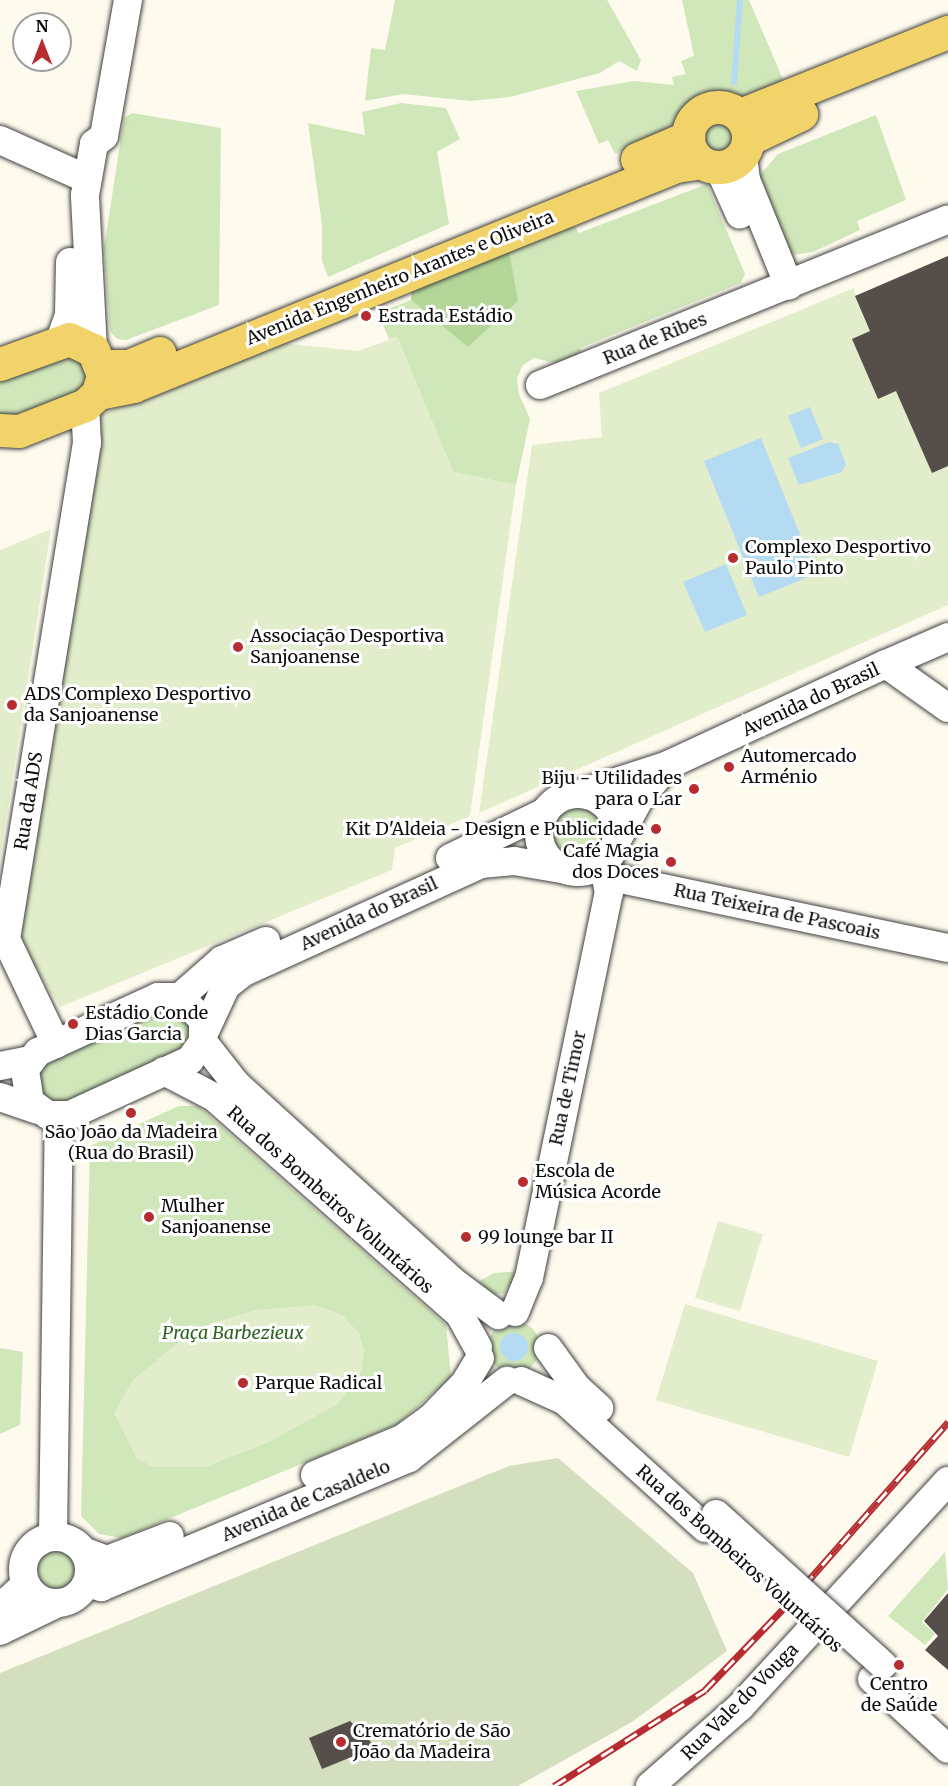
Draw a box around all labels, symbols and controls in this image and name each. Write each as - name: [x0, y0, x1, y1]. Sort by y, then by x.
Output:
- north arrow: [12, 12, 72, 72]
- text: N: [36, 16, 48, 36]
- street label: Avenida Engenheiro Arantes e Oliveira: [243, 206, 557, 350]
- place label: Estrada Estádio: [378, 305, 513, 327]
- street label: Rua de Ribes: [600, 308, 710, 370]
- marker: Estrada Estádio: [359, 309, 373, 323]
- place label: Complexo Desportivo Paulo Pinto: [745, 537, 931, 580]
- marker: Complexo Desportivo Paulo Pinto: [726, 551, 740, 565]
- place label: Associação Desportiva Sanjoanense: [250, 626, 444, 668]
- marker: Associação Desportiva Sanjoanense: [231, 640, 245, 654]
- street label: Avenida do Brasil: [739, 659, 883, 741]
- place label: ADS Complexo Desportivo da Sanjoanense: [24, 684, 251, 726]
- marker: ADS Complexo Desportivo da Sanjoanense: [5, 698, 19, 712]
- place label: Automercado Arménio: [741, 746, 857, 789]
- street label: Rua da ADS: [11, 750, 47, 852]
- marker: Automercado Arménio: [722, 760, 736, 774]
- place label: Biju - Utilidades para o Lar: [541, 768, 682, 810]
- marker: Biju - Utilidades para o Lar: [687, 782, 701, 796]
- place label: Kit D'Aldeia - Design e Publicidade: [345, 818, 644, 840]
- marker: Kit D'Aldeia - Design e Publicidade: [649, 822, 663, 836]
- place label: Café Magia dos Doces: [563, 841, 659, 884]
- marker: Café Magia dos Doces: [664, 855, 678, 869]
- street label: Avenida do Brasil: [297, 873, 441, 955]
- street label: Rua Teixeira de Pascoais: [672, 880, 882, 944]
- place label: Estádio Conde Dias Garcia: [85, 1003, 208, 1046]
- marker: Estádio Conde Dias Garcia: [66, 1017, 80, 1031]
- street label: Rua de Timor: [545, 1029, 591, 1147]
- street label: Rua dos Bombeiros Voluntários: [222, 1102, 438, 1298]
- marker: São João da Madeira (Rua do Brasil): [124, 1106, 138, 1120]
- place label: São João da Madeira (Rua do Brasil): [44, 1122, 218, 1164]
- place label: Escola de Música Acorde: [535, 1161, 661, 1204]
- marker: Escola de Música Acorde: [516, 1175, 530, 1189]
- place label: Mulher Sanjoanense: [161, 1196, 271, 1238]
- marker: Mulher Sanjoanense: [142, 1210, 156, 1224]
- place label: 99 lounge bar II: [478, 1226, 614, 1248]
- marker: 99 lounge bar II: [459, 1230, 473, 1244]
- park label: Praça Barbezieux: [162, 1322, 304, 1344]
- place label: Parque Radical: [255, 1372, 382, 1394]
- marker: Parque Radical: [236, 1376, 250, 1390]
- street label: Avenida de Casaldelo: [219, 1456, 393, 1546]
- street label: Rua dos Bombeiros Voluntários: [631, 1461, 847, 1657]
- street label: Rua Vale do Vouga: [677, 1639, 803, 1765]
- marker: Centro de Saúde: [892, 1658, 906, 1672]
- place label: Centro de Saúde: [861, 1674, 937, 1716]
- place label: Crematório de São João da Madeira: [353, 1721, 511, 1764]
- marker: Crematório de São João da Madeira: [334, 1735, 348, 1749]

